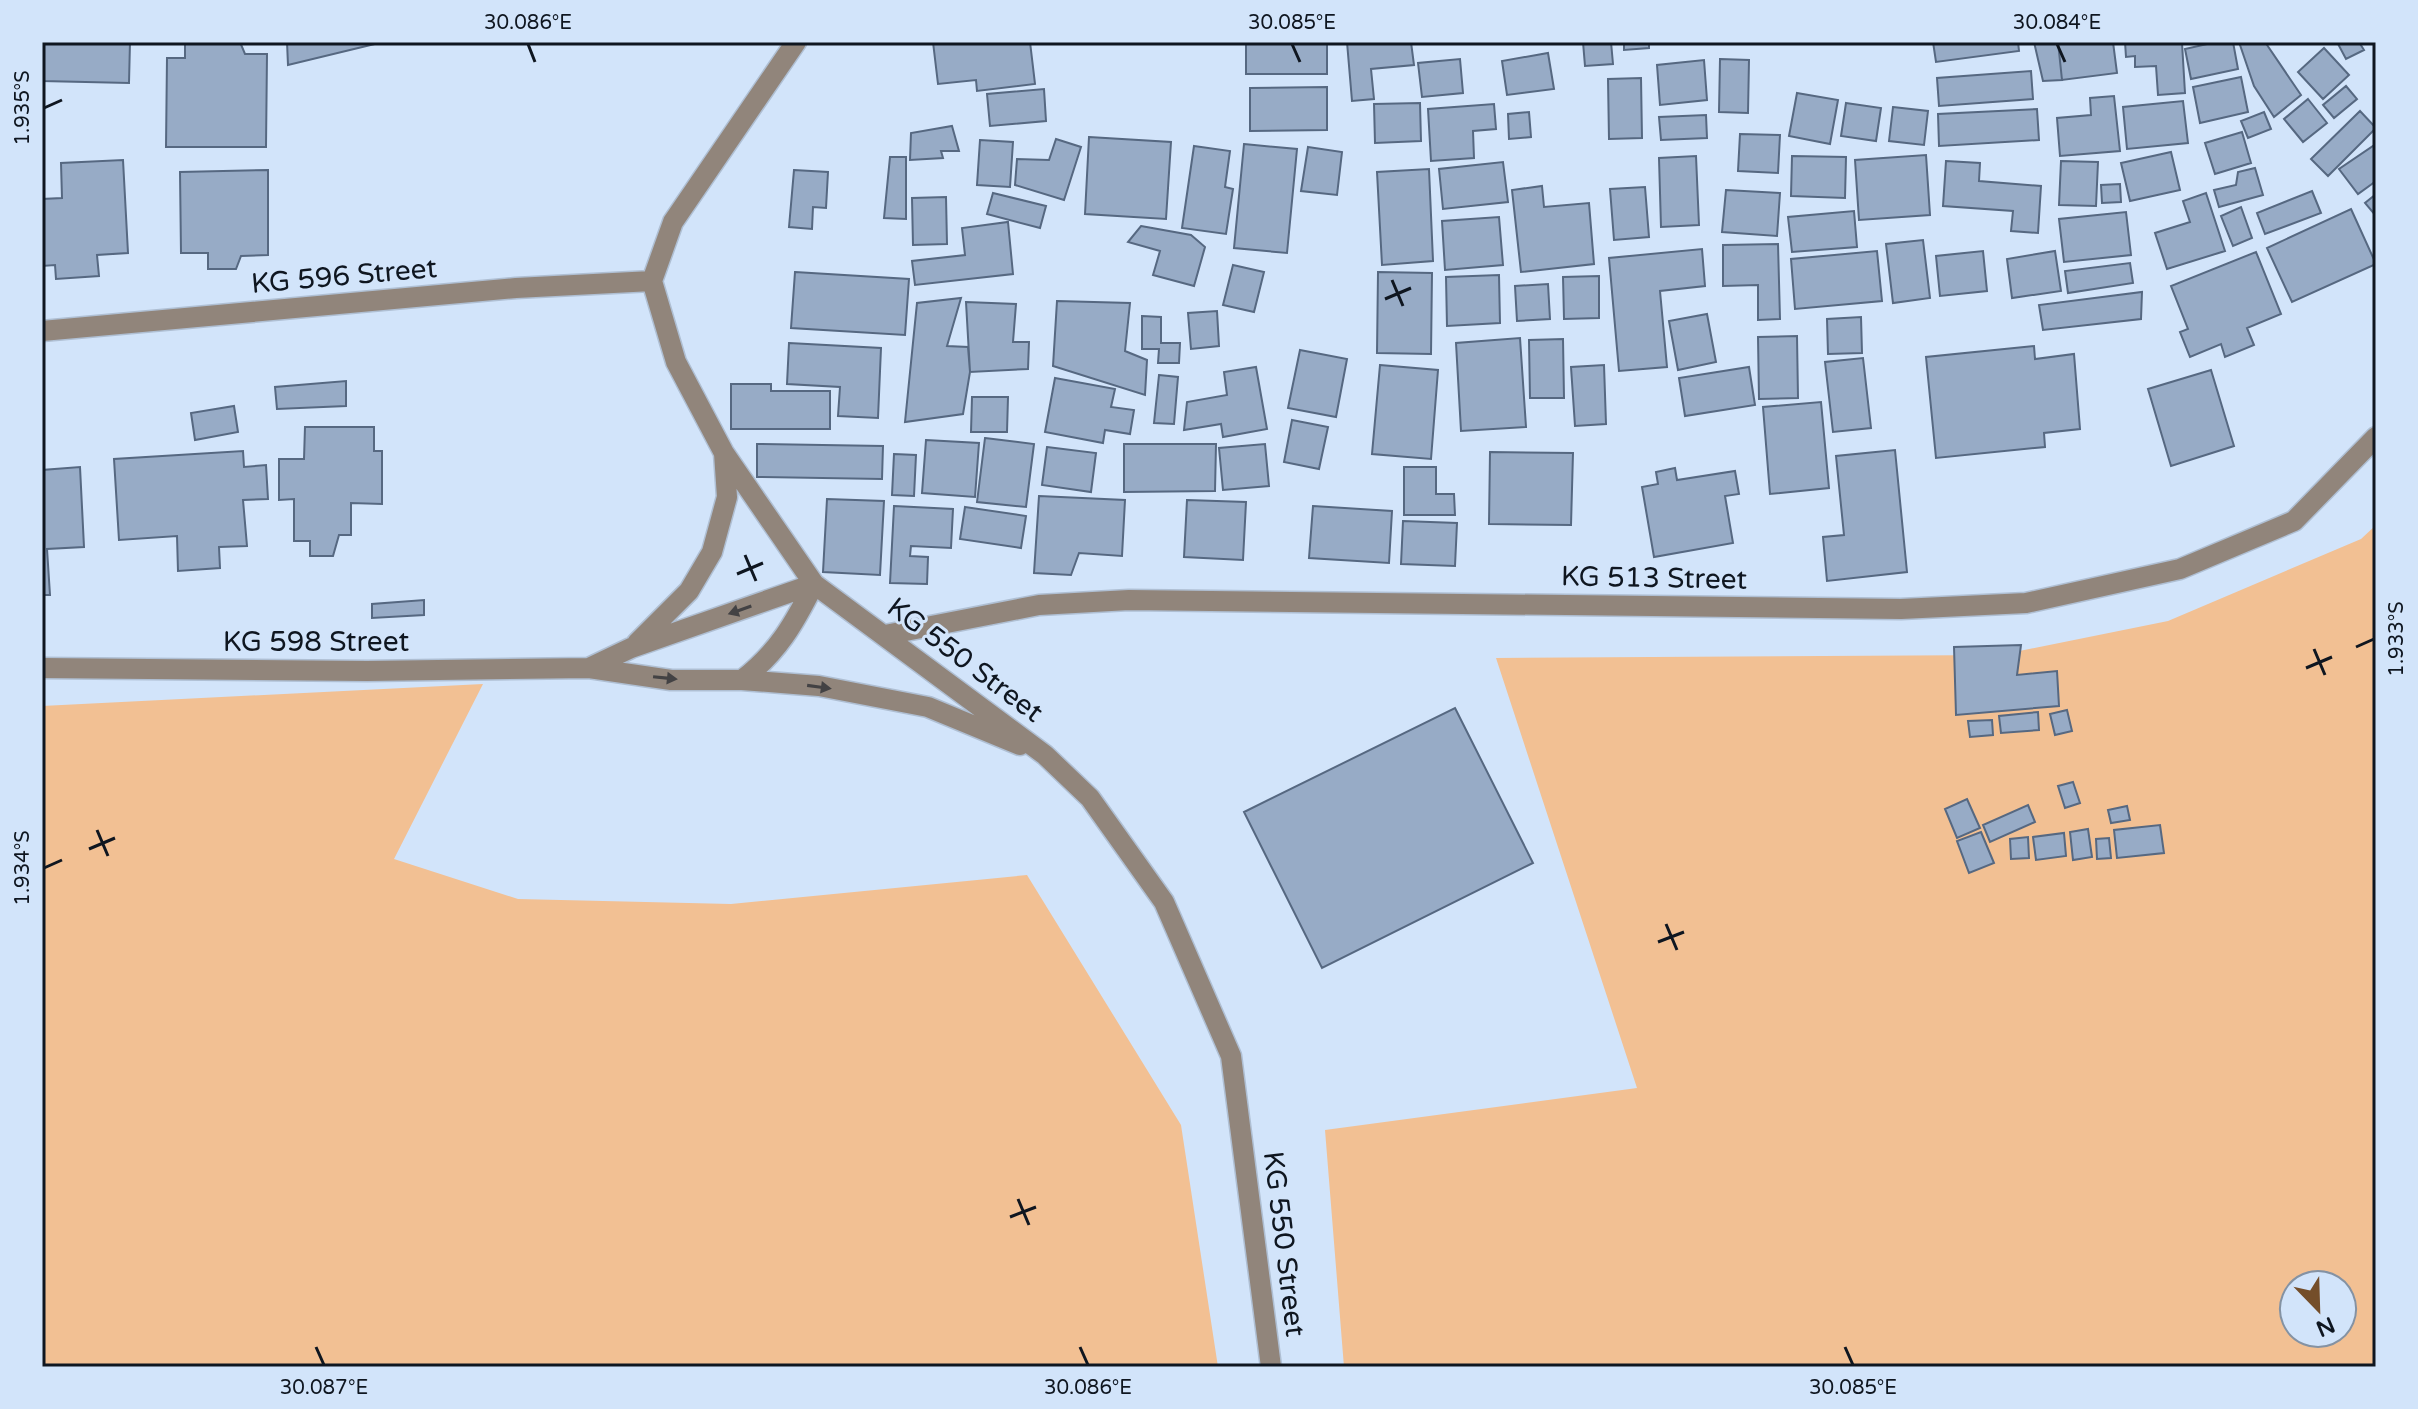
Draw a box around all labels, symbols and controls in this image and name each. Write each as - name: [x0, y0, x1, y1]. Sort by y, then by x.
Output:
- text: 30.086°E: [484, 11, 572, 35]
- text: 30.085°E: [1248, 11, 1336, 35]
- text: 30.084°E: [2013, 11, 2101, 35]
- text: 1.935°S: [11, 71, 35, 145]
- street label: KG 596 Street: [250, 251, 439, 301]
- street label: KG 513 Street: [1560, 559, 1748, 597]
- street label: KG 550 Street: [880, 590, 1050, 730]
- text: 1.933°S: [2385, 601, 2409, 677]
- one-way arrow: [728, 604, 752, 616]
- street label: KG 598 Street: [223, 625, 410, 659]
- one-way arrow: [653, 672, 678, 685]
- one-way arrow: [807, 681, 832, 694]
- text: 1.934°S: [11, 830, 35, 906]
- street label: KG 550 Street: [1256, 1149, 1312, 1339]
- north arrow: [2278, 1269, 2358, 1349]
- text: N: [2312, 1311, 2339, 1342]
- text: 30.087°E: [280, 1376, 368, 1400]
- text: 30.086°E: [1044, 1376, 1132, 1400]
- text: 30.085°E: [1809, 1376, 1897, 1400]

